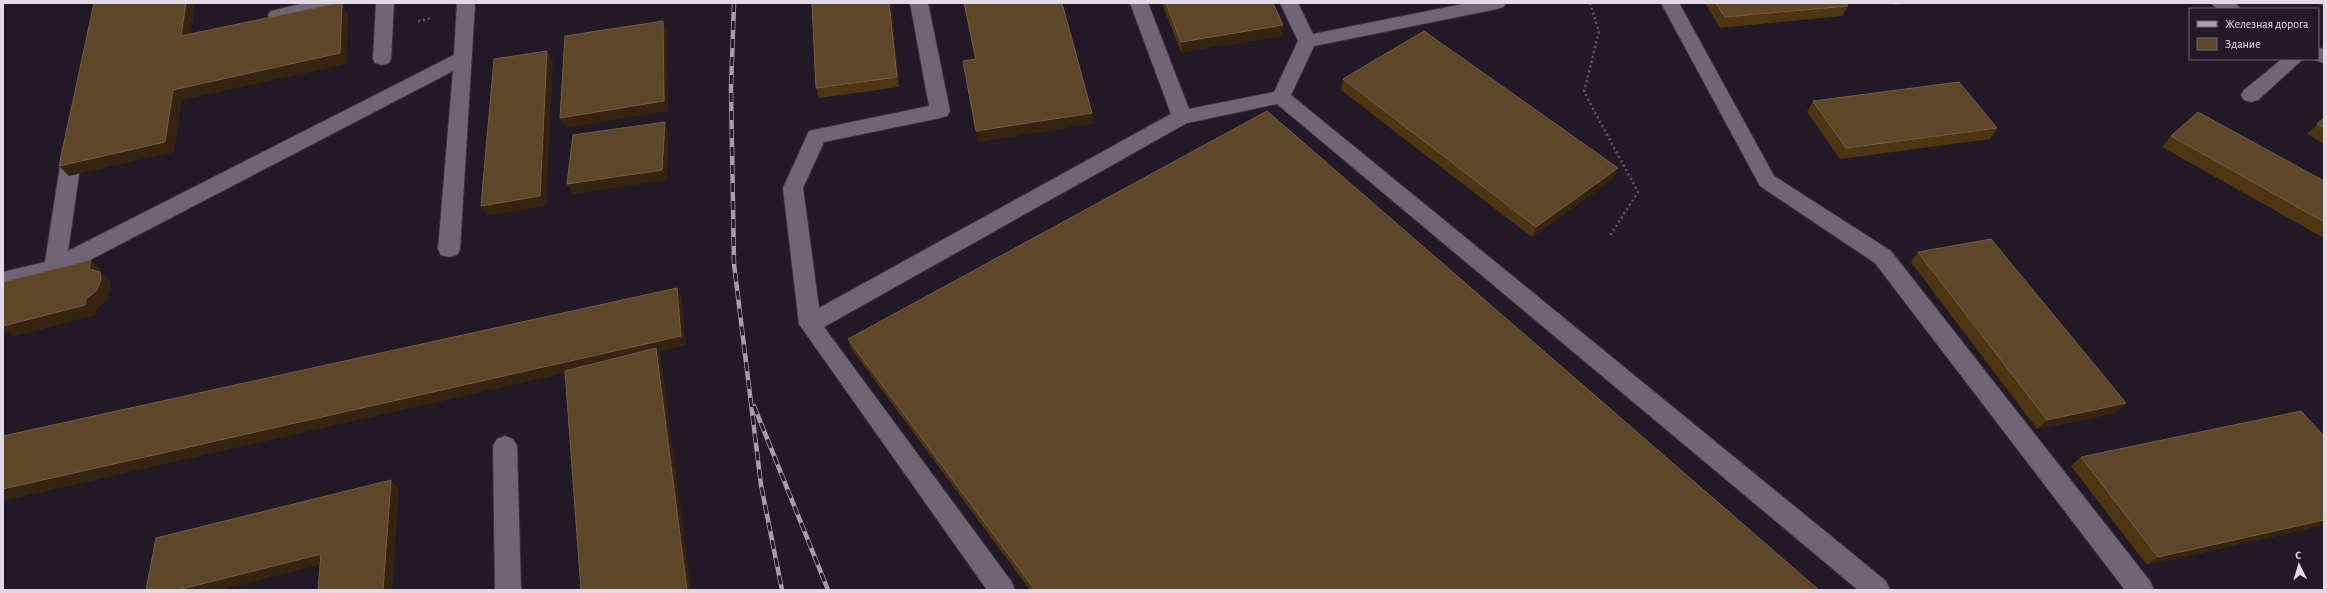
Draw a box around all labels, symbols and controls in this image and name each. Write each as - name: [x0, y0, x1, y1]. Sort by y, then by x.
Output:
- legend: [2189, 8, 2319, 60]
- text: Железная дорога: [2225, 18, 2309, 30]
- text: Здание: [2225, 38, 2261, 50]
- north arrow: [2279, 545, 2319, 585]
- text: С: [2295, 550, 2302, 561]

